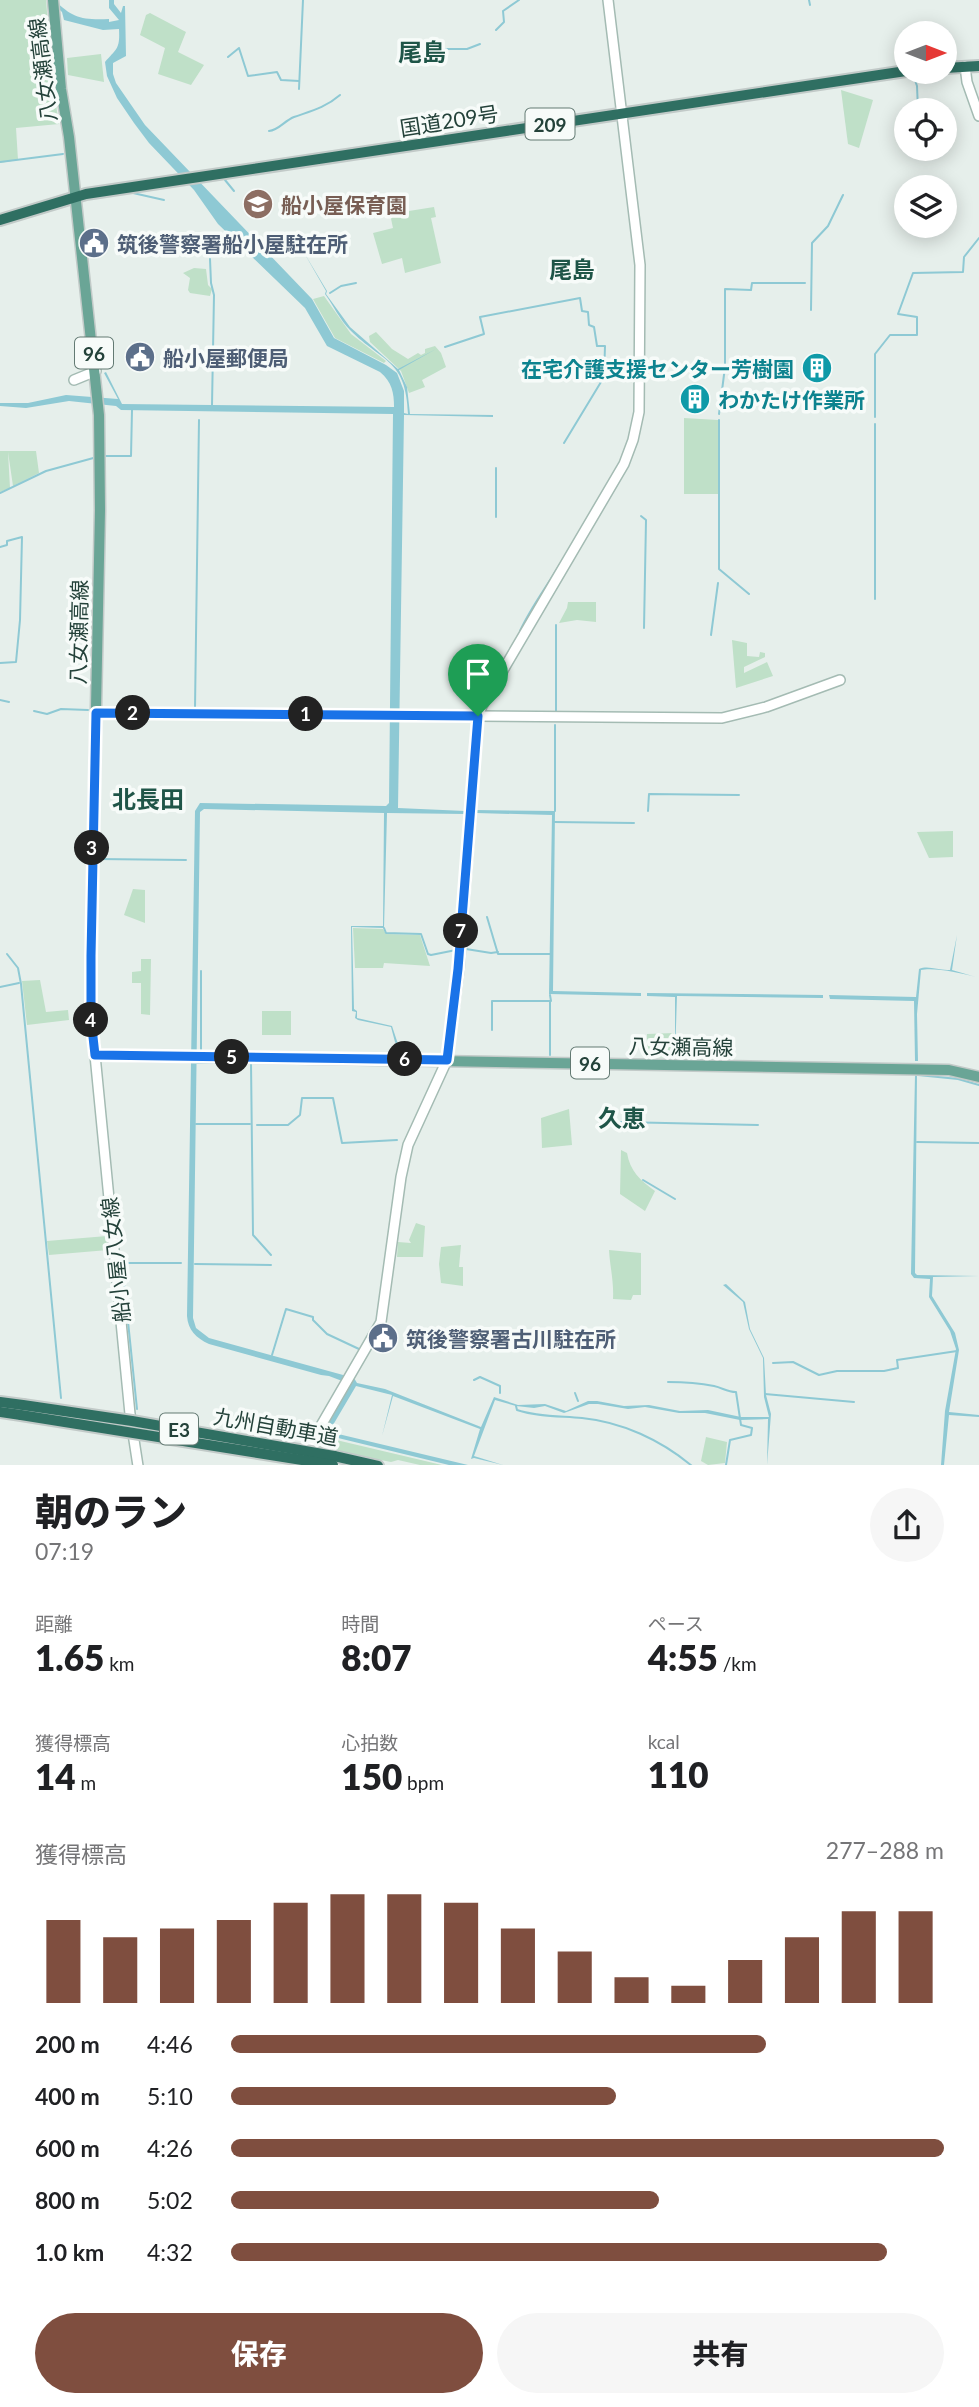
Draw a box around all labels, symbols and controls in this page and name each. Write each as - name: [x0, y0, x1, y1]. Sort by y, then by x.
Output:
- street label: 八女瀬高線: [23, 16, 61, 124]
- north arrow: [894, 21, 957, 84]
- map controls: [894, 21, 957, 238]
- district label: 尾島: [398, 37, 446, 66]
- button: locate: [894, 98, 957, 161]
- street label: 国道209号: [398, 100, 500, 140]
- road number: 209: [526, 108, 574, 140]
- button: layers: [894, 175, 957, 238]
- school or university icon: 船小屋保育園: [241, 187, 275, 221]
- place label: 船小屋保育園: [281, 192, 407, 217]
- public building icon: 筑後警察署船小屋駐在所: [77, 226, 111, 260]
- place label: 筑後警察署船小屋駐在所: [117, 231, 348, 256]
- district label: 尾島: [549, 255, 595, 283]
- road number: 96: [75, 338, 113, 368]
- public building icon: 船小屋郵便局: [123, 340, 157, 374]
- place label: 船小屋郵便局: [163, 345, 289, 370]
- building icon: 在宅介護支援センター芳樹園: [800, 351, 834, 385]
- place label: 在宅介護支援センター芳樹園: [521, 356, 794, 381]
- building icon: わかたけ作業所: [678, 382, 712, 416]
- place label: わかたけ作業所: [718, 387, 865, 412]
- street label: 八女瀬高線: [65, 579, 91, 685]
- pin: [448, 644, 508, 716]
- icon: arrive: [459, 655, 497, 693]
- pin: 2: [116, 696, 150, 730]
- pin: 1: [288, 696, 324, 732]
- text: 2: [127, 701, 138, 724]
- text: 1: [300, 702, 311, 725]
- district label: 北長田: [112, 784, 184, 813]
- pin: 3: [74, 830, 110, 866]
- text: 3: [86, 836, 97, 859]
- pin: 7: [444, 914, 478, 948]
- text: 7: [455, 919, 466, 942]
- pin: 4: [74, 1002, 108, 1038]
- text: 4: [85, 1008, 96, 1031]
- street label: 八女瀬高線: [628, 1033, 734, 1059]
- pin: 5: [215, 1040, 250, 1074]
- pin: 6: [388, 1042, 422, 1076]
- text: 5: [226, 1045, 237, 1068]
- text: 6: [399, 1047, 410, 1070]
- road number: 96: [571, 1048, 609, 1078]
- district label: 久恵: [598, 1103, 646, 1132]
- street label: 船小屋八女線: [96, 1196, 134, 1324]
- public building icon: 筑後警察署古川駐在所: [366, 1321, 400, 1355]
- place label: 筑後警察署古川駐在所: [406, 1326, 616, 1351]
- street label: 九州自動車道: [212, 1403, 340, 1449]
- road number: E3: [160, 1414, 198, 1444]
- text: 朝のラン: [35, 1488, 187, 1534]
- button: share: [870, 1488, 944, 1562]
- text: 07:19: [35, 1537, 94, 1565]
- text: 距離: [35, 1612, 73, 1635]
- text: 時間: [341, 1612, 379, 1635]
- text: ペース: [648, 1612, 704, 1635]
- text: 1.65: [35, 1636, 104, 1678]
- text: 8:07: [341, 1636, 412, 1678]
- text: 4:55: [648, 1636, 718, 1678]
- text: km: [104, 1652, 134, 1675]
- text: /km: [718, 1652, 757, 1675]
- text: kcal: [648, 1730, 680, 1753]
- text: 獲得標高: [35, 1731, 111, 1754]
- text: 心拍数: [341, 1731, 398, 1754]
- text: 110: [648, 1753, 709, 1795]
- text: 14: [35, 1755, 76, 1797]
- text: 150: [341, 1755, 402, 1797]
- text: m: [76, 1771, 96, 1794]
- text: bpm: [402, 1771, 444, 1794]
- text: 277–288 m: [826, 1836, 944, 1864]
- text: 獲得標高: [35, 1840, 127, 1868]
- text: 200 m: [35, 2030, 100, 2058]
- text: 4:46: [147, 2030, 193, 2058]
- text: 400 m: [35, 2082, 100, 2110]
- text: 5:10: [147, 2082, 193, 2110]
- text: 600 m: [35, 2134, 100, 2162]
- text: 4:26: [147, 2134, 193, 2162]
- text: 800 m: [35, 2186, 100, 2214]
- text: 5:02: [147, 2186, 193, 2214]
- text: 1.0 km: [35, 2238, 104, 2266]
- text: 4:32: [147, 2238, 193, 2266]
- button: 保存: [35, 2313, 483, 2393]
- button: 共有: [497, 2313, 944, 2393]

